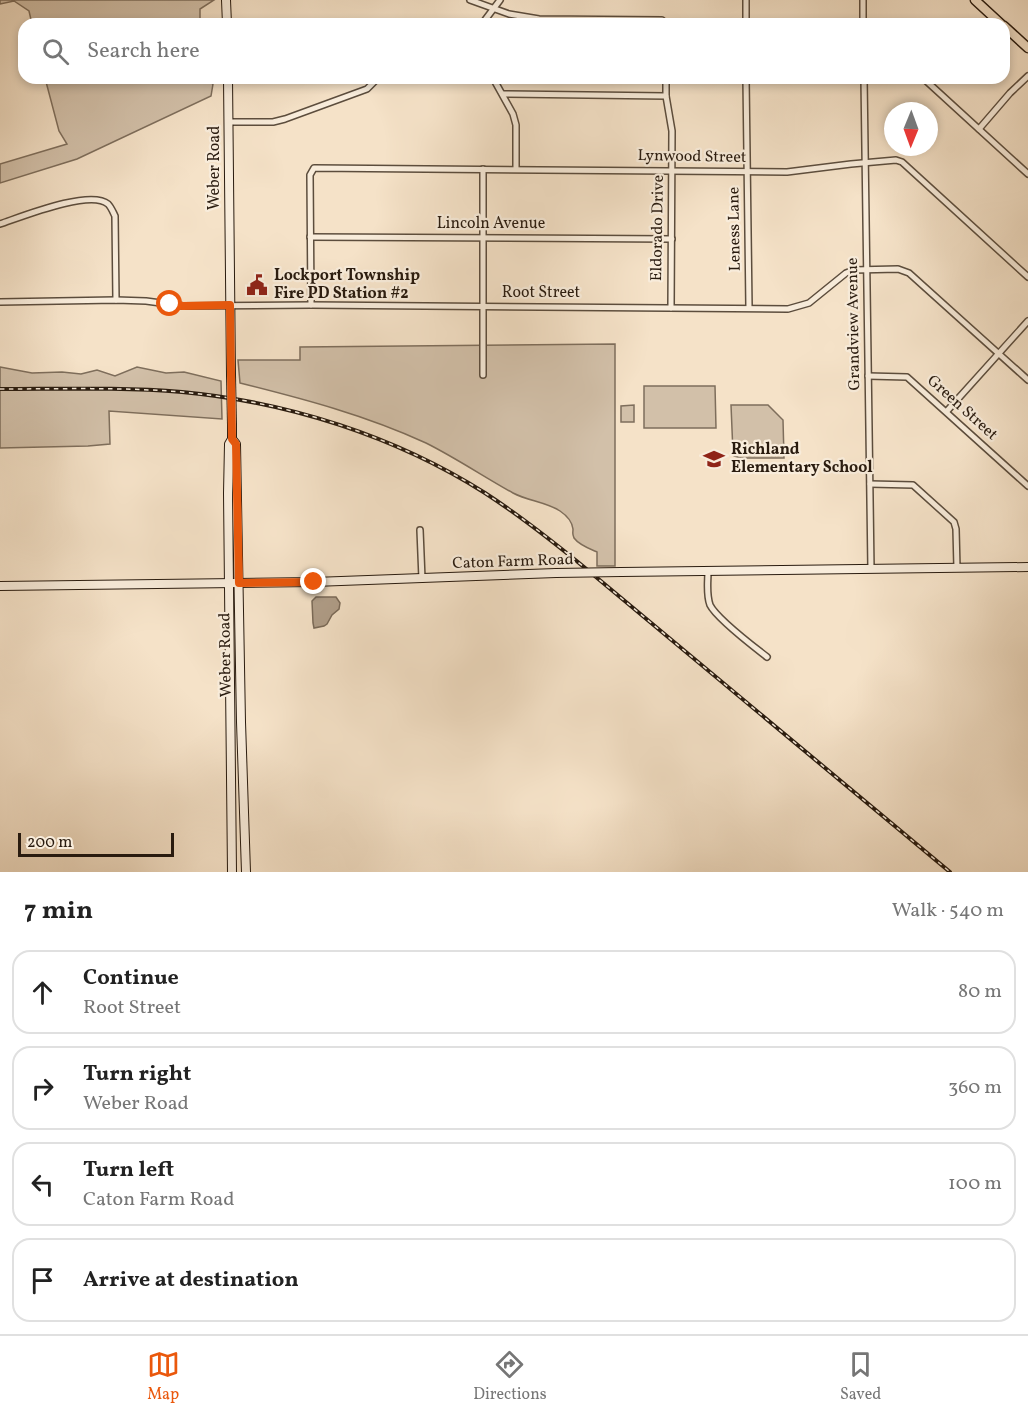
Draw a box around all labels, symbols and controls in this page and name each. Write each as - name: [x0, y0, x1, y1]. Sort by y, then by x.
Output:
- search box: [18, 18, 1010, 84]
- icon: search: [39, 35, 72, 68]
- text: Search here: [87, 36, 200, 67]
- north arrow: [884, 102, 938, 156]
- street label: Weber Road: [204, 126, 226, 210]
- street label: Lynwood Street: [637, 145, 747, 169]
- street label: Eldorado Drive: [646, 175, 670, 281]
- street label: Leness Lane: [723, 186, 747, 272]
- street label: Lincoln Avenue: [437, 213, 545, 235]
- street label: Grandview Avenue: [842, 257, 866, 391]
- place label: Lockport Township Fire PD Station #2: [274, 265, 420, 305]
- public building icon: Lockport Township Fire PD Station #2: [245, 273, 269, 297]
- street label: Root Street: [502, 282, 581, 304]
- route start: [156, 290, 182, 316]
- street label: Green Street: [922, 370, 1002, 446]
- place label: Richland Elementary School: [731, 439, 873, 479]
- school or university icon: Richland Elementary School: [702, 447, 726, 471]
- street label: Caton Farm Road: [452, 549, 574, 575]
- route end: [300, 568, 326, 594]
- street label: Weber Road: [214, 612, 238, 698]
- scale bar: [18, 830, 174, 858]
- text: 200 m: [27, 832, 72, 854]
- text: 7 min: [24, 893, 93, 929]
- text: Walk · 540 m: [892, 897, 1004, 925]
- text: Continue: [83, 963, 179, 994]
- icon: ahead: [26, 976, 59, 1009]
- text: 80 m: [958, 978, 1002, 1006]
- text: Root Street: [83, 994, 181, 1022]
- text: Turn right: [83, 1059, 191, 1090]
- icon: right: [26, 1072, 59, 1105]
- text: 360 m: [948, 1074, 1002, 1102]
- text: Weber Road: [83, 1090, 189, 1118]
- text: Turn left: [83, 1155, 174, 1186]
- icon: left: [26, 1168, 59, 1201]
- text: 100 m: [948, 1170, 1002, 1198]
- text: Caton Farm Road: [83, 1186, 235, 1214]
- icon: arrive: [26, 1264, 59, 1297]
- text: Arrive at destination: [83, 1265, 299, 1296]
- tab: Map: [147, 1348, 180, 1406]
- tab: Directions: [473, 1348, 547, 1406]
- tab: Saved: [840, 1348, 881, 1406]

